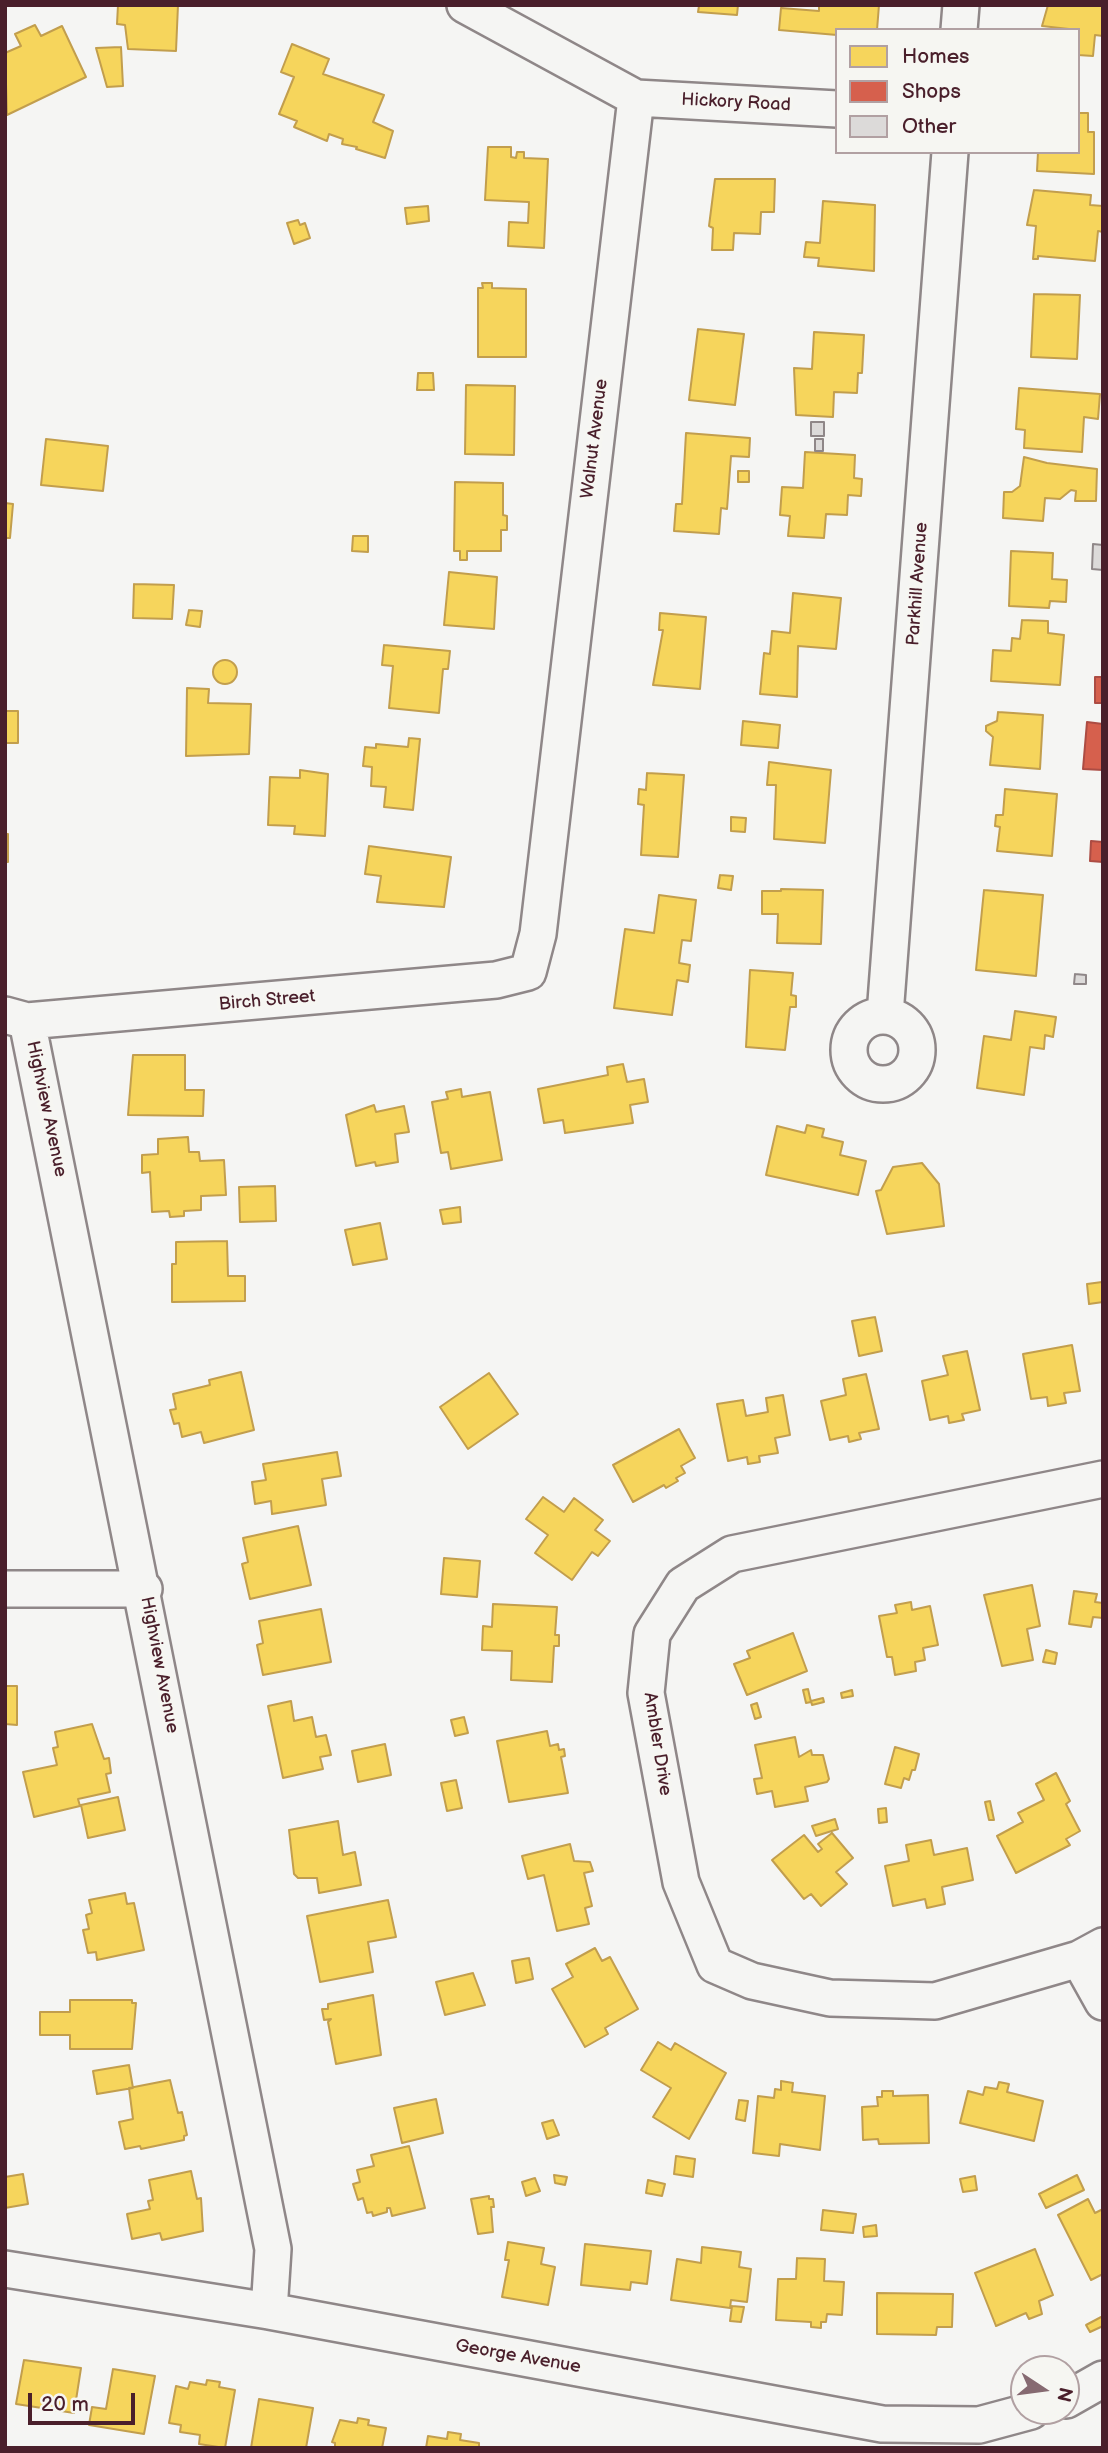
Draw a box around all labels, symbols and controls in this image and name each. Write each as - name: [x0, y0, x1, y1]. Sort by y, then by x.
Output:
- legend: [835, 28, 1080, 154]
- text: Homes: [902, 44, 970, 69]
- text: Shops: [902, 79, 961, 104]
- street label: Hickory Road: [681, 89, 791, 117]
- text: Other: [902, 114, 956, 139]
- street label: Walnut Avenue: [577, 378, 613, 500]
- street label: Parkhill Avenue: [903, 522, 933, 646]
- street label: Birch Street: [218, 986, 316, 1016]
- street label: Highview Avenue: [21, 1039, 71, 1179]
- street label: Highview Avenue: [135, 1595, 183, 1735]
- street label: Ambler Drive: [638, 1691, 676, 1797]
- street label: George Avenue: [454, 2335, 582, 2379]
- north arrow: [1010, 2355, 1080, 2425]
- scale bar: [32, 2380, 138, 2424]
- text: N: [1051, 2385, 1077, 2404]
- text: 20 m: [41, 2392, 89, 2417]

